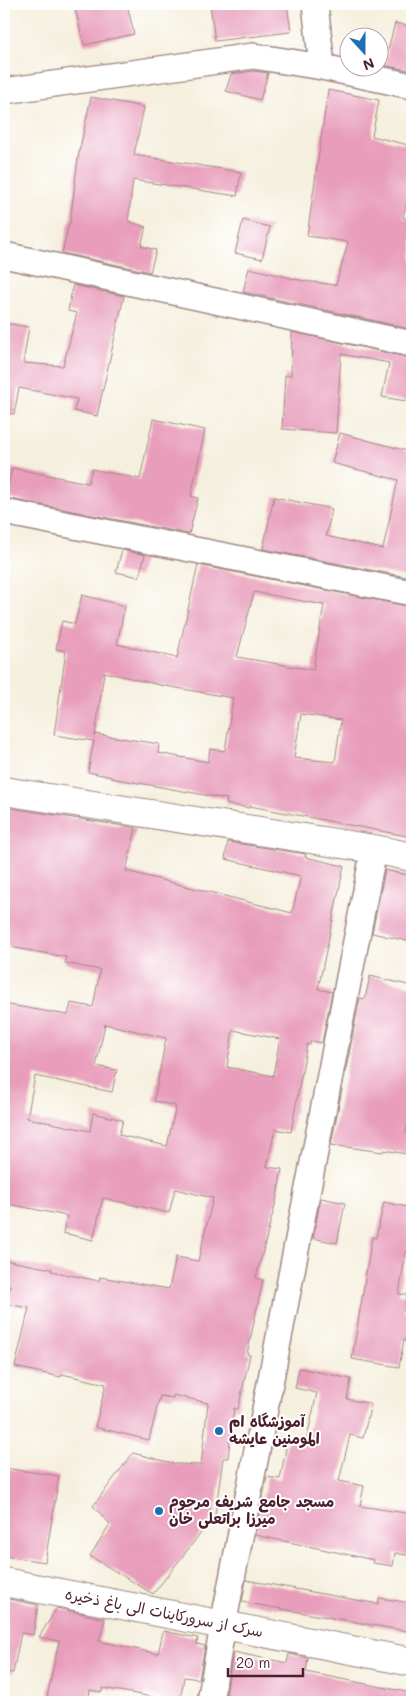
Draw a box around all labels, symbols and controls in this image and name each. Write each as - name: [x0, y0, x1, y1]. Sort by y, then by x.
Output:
- north arrow: [338, 28, 388, 78]
- text: N: [360, 54, 377, 75]
- place label: آموزشگاه ام المومنین عایشه: [229, 1411, 320, 1449]
- marker: آموزشگاه ام المومنین عایشه: [213, 1425, 225, 1437]
- place label: مسجد جامع شریف مرحوم میرزا براتعلی خان: [169, 1491, 334, 1529]
- marker: مسجد جامع شریف مرحوم میرزا براتعلی خان: [153, 1505, 165, 1517]
- street label: سرک از سرورکاینات الی باغ ذخیره: [63, 1583, 265, 1642]
- scale bar: [228, 1646, 304, 1678]
- text: 20 m: [236, 1652, 270, 1672]

